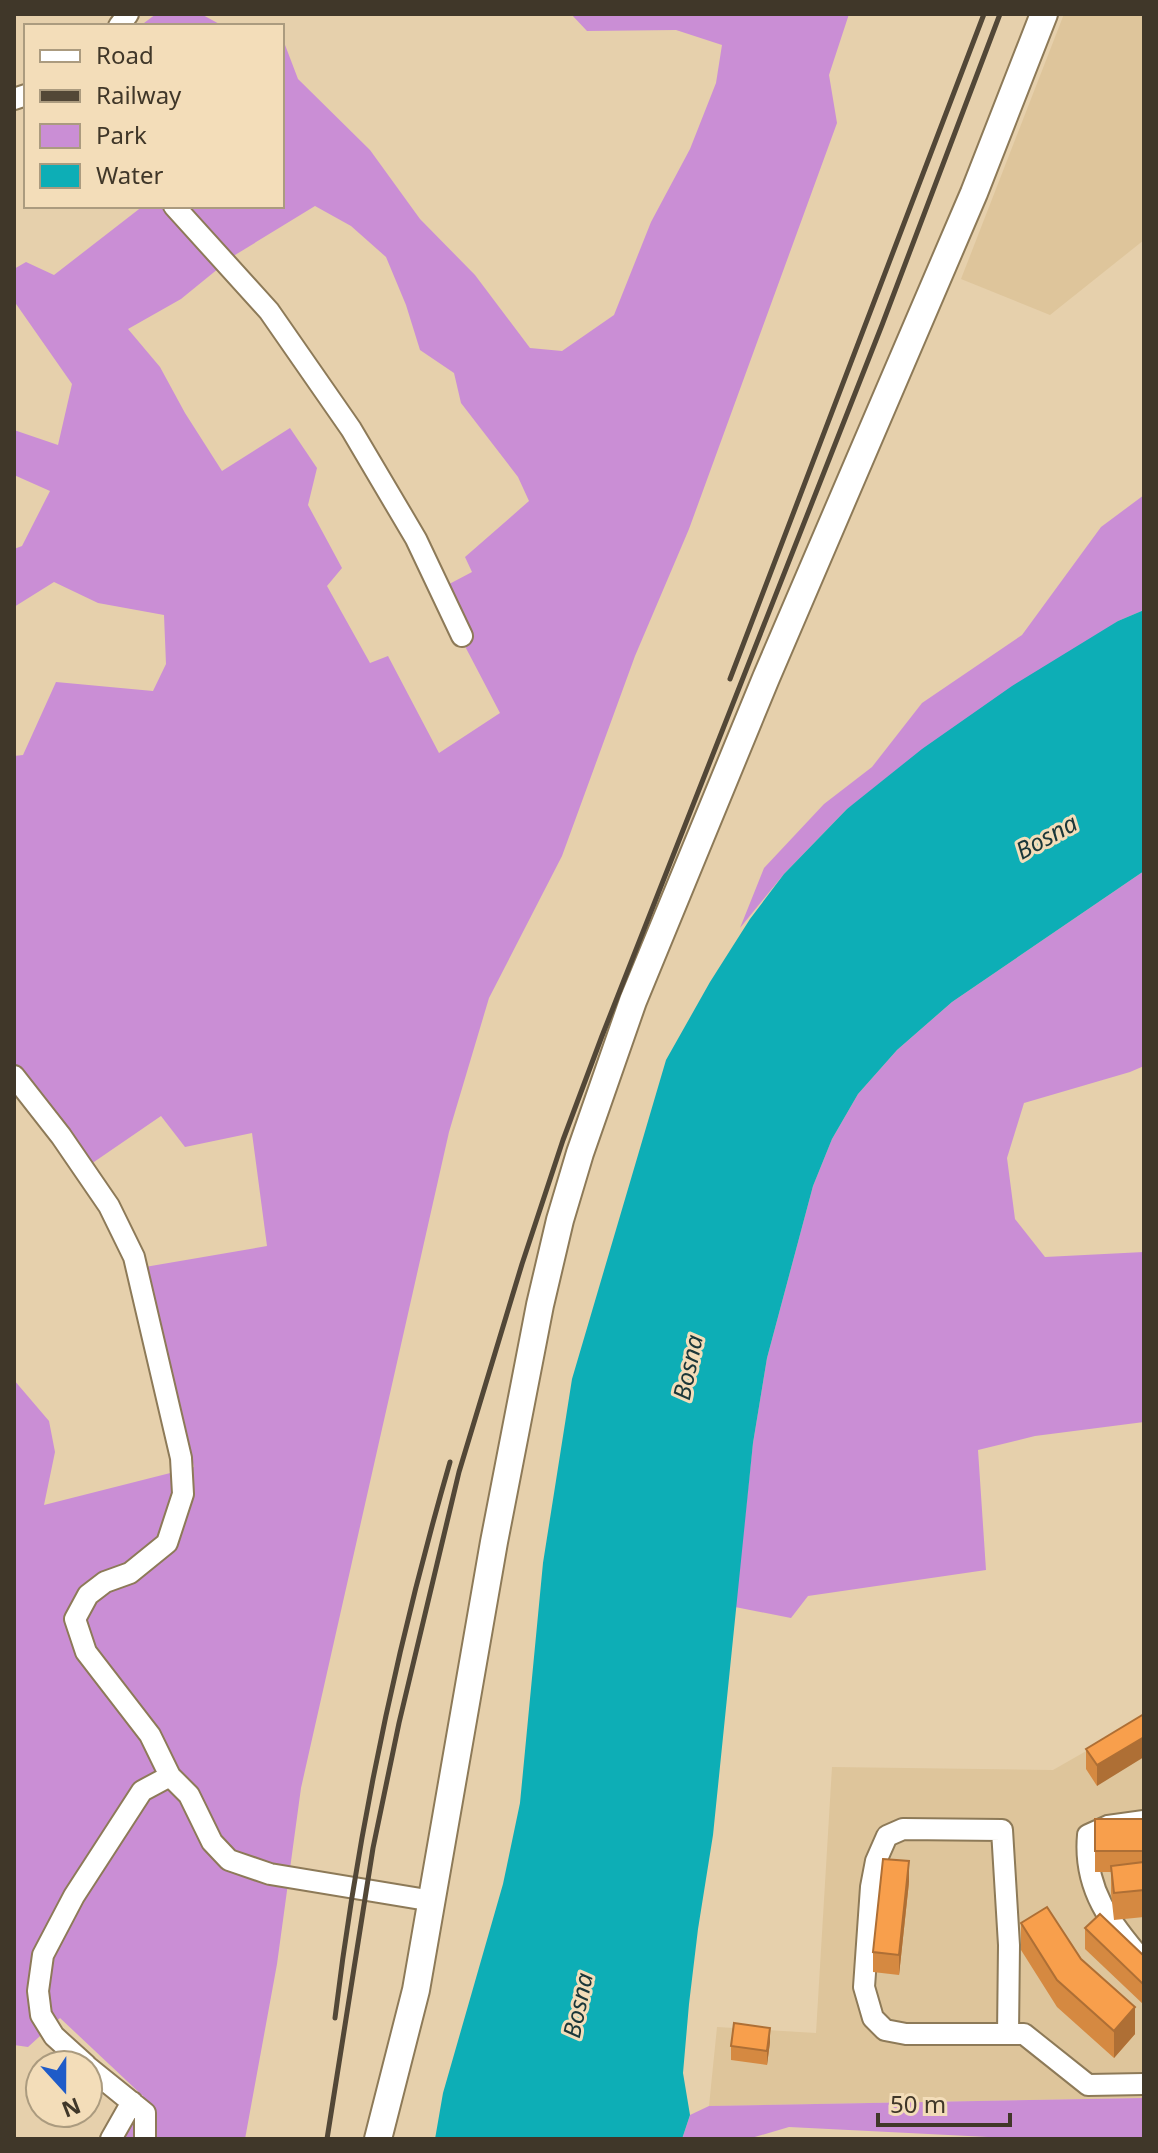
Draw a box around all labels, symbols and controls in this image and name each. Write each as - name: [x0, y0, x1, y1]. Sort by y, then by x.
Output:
- legend: [24, 24, 284, 208]
- text: Road: [96, 38, 154, 71]
- text: Railway: [96, 78, 182, 111]
- text: Park: [96, 118, 147, 151]
- text: Water: [96, 158, 164, 191]
- water label: Bosna: [1009, 805, 1083, 866]
- water label: Bosna: [664, 1331, 710, 1403]
- water label: Bosna: [554, 1969, 600, 2041]
- north arrow: [24, 2049, 104, 2129]
- scale bar: [878, 2077, 1010, 2127]
- text: 50 m: [890, 2087, 946, 2120]
- text: N: [58, 2091, 85, 2126]

